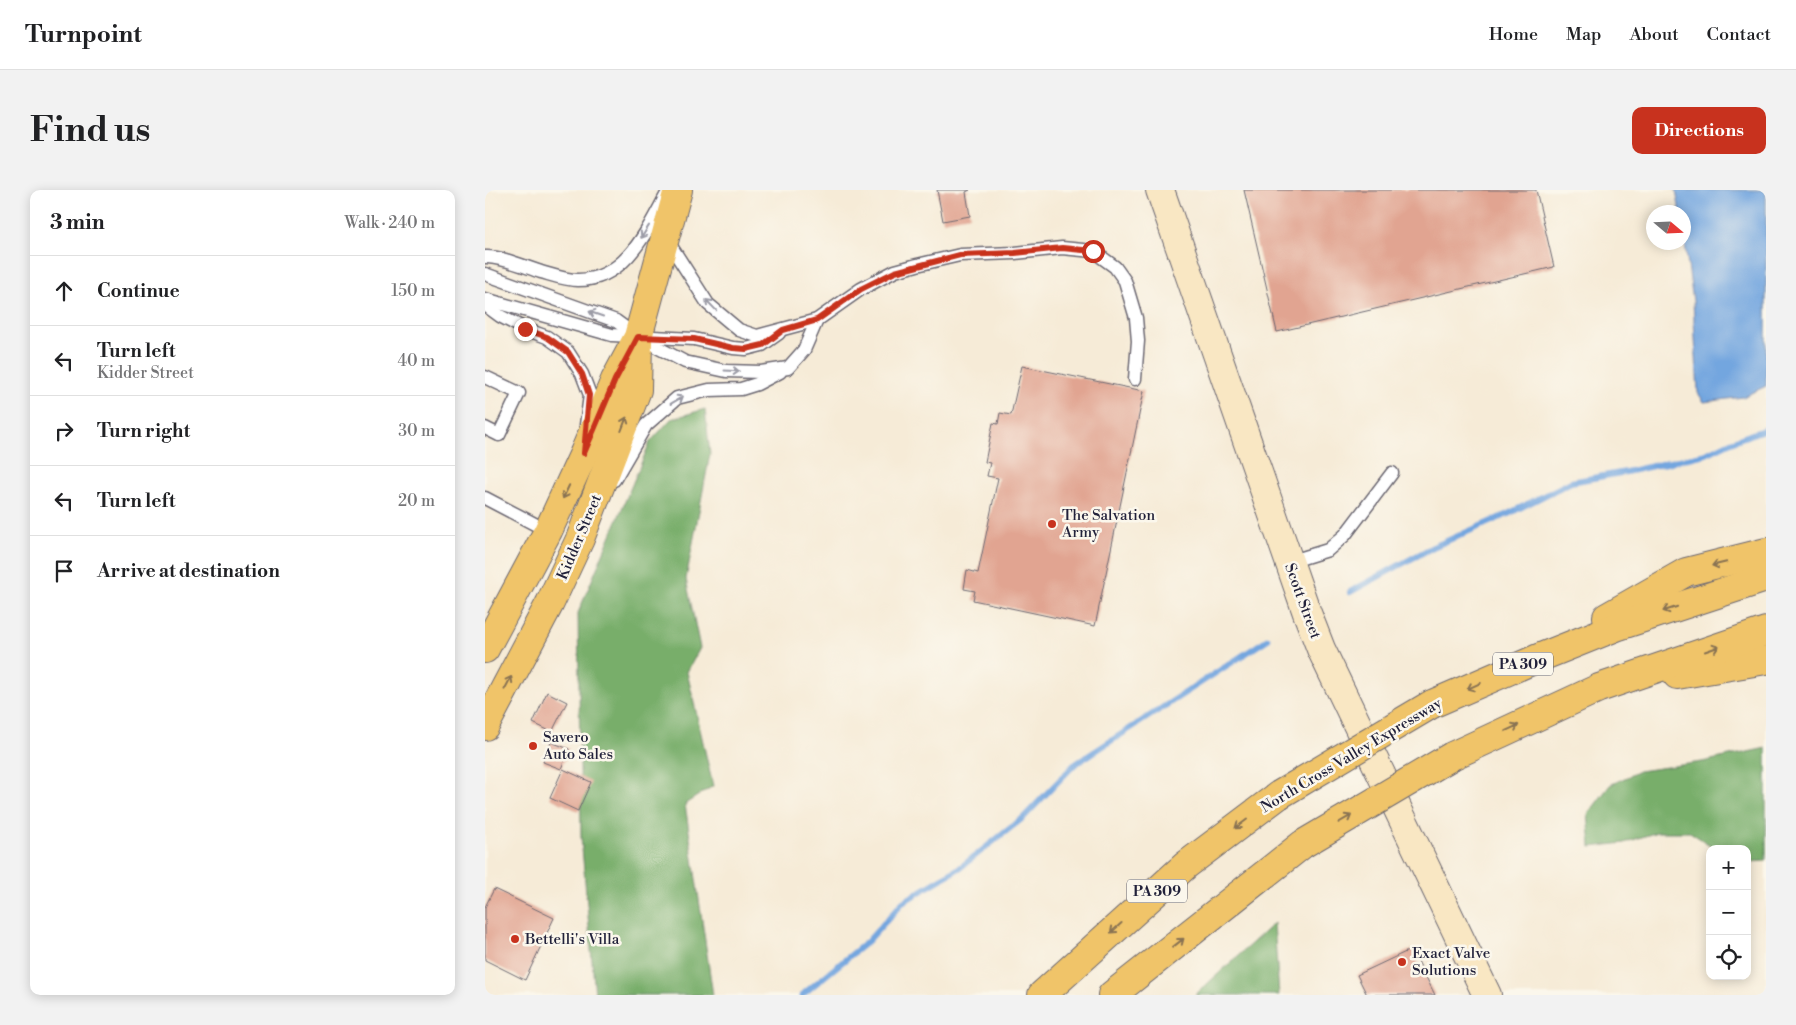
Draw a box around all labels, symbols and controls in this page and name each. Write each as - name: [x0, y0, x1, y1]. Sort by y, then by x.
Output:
- text: Turnpoint: [25, 20, 142, 50]
- text: Home: [1489, 23, 1538, 46]
- text: Map: [1566, 23, 1602, 46]
- text: About: [1630, 23, 1679, 46]
- text: Contact: [1707, 23, 1771, 46]
- button: Directions: [1632, 107, 1766, 154]
- text: Find us: [30, 109, 150, 152]
- north arrow: [1646, 205, 1691, 250]
- text: 3 min: [50, 210, 105, 236]
- text: Walk · 240 m: [344, 213, 435, 233]
- one-way arrow: [640, 225, 650, 239]
- route start: [1082, 240, 1105, 263]
- icon: ahead: [50, 277, 78, 305]
- text: Continue: [97, 279, 180, 303]
- text: 150 m: [391, 281, 435, 301]
- one-way arrow: [705, 298, 717, 311]
- one-way arrow: [588, 308, 604, 318]
- route end: [514, 318, 537, 341]
- text: Turn left: [97, 339, 176, 363]
- icon: left: [50, 347, 78, 375]
- text: 40 m: [398, 351, 435, 371]
- text: Kidder Street: [97, 363, 194, 383]
- one-way arrow: [724, 367, 740, 376]
- one-way arrow: [670, 395, 684, 406]
- icon: right: [50, 417, 78, 445]
- one-way arrow: [620, 417, 630, 432]
- text: Turn right: [97, 419, 190, 443]
- text: 30 m: [398, 421, 435, 441]
- one-way arrow: [561, 484, 570, 499]
- icon: left: [50, 487, 78, 515]
- text: Turn left: [97, 489, 176, 513]
- text: 20 m: [398, 491, 435, 511]
- street label: Kidder Street: [553, 491, 606, 583]
- place label: The Salvation Army: [1061, 506, 1155, 542]
- marker: The Salvation Army: [1046, 518, 1058, 530]
- icon: arrive: [50, 557, 78, 585]
- text: Arrive at destination: [97, 559, 280, 583]
- one-way arrow: [1711, 560, 1727, 569]
- street label: Scott Street: [1280, 561, 1325, 642]
- one-way arrow: [1662, 605, 1678, 615]
- one-way arrow: [1703, 644, 1719, 653]
- road number: PA 309: [1493, 652, 1553, 676]
- one-way arrow: [503, 676, 513, 691]
- one-way arrow: [1467, 681, 1482, 691]
- street label: North Cross Valley Expressway: [1257, 693, 1446, 817]
- one-way arrow: [1504, 723, 1519, 733]
- place label: Savero Auto Sales: [542, 728, 613, 764]
- marker: Savero Auto Sales: [527, 740, 539, 752]
- one-way arrow: [1338, 814, 1353, 824]
- one-way arrow: [1234, 819, 1248, 829]
- map controls: [1706, 845, 1751, 980]
- button: +: [1706, 845, 1751, 890]
- road number: PA 309: [1127, 879, 1187, 902]
- button: −: [1706, 890, 1751, 935]
- one-way arrow: [1110, 922, 1123, 933]
- place label: Bettelli's Villa: [524, 930, 620, 949]
- marker: Bettelli's Villa: [509, 933, 521, 945]
- button: locate: [1706, 935, 1751, 980]
- one-way arrow: [1171, 938, 1185, 948]
- place label: Exact Valve Solutions: [1412, 944, 1490, 980]
- marker: Exact Valve Solutions: [1396, 956, 1408, 968]

